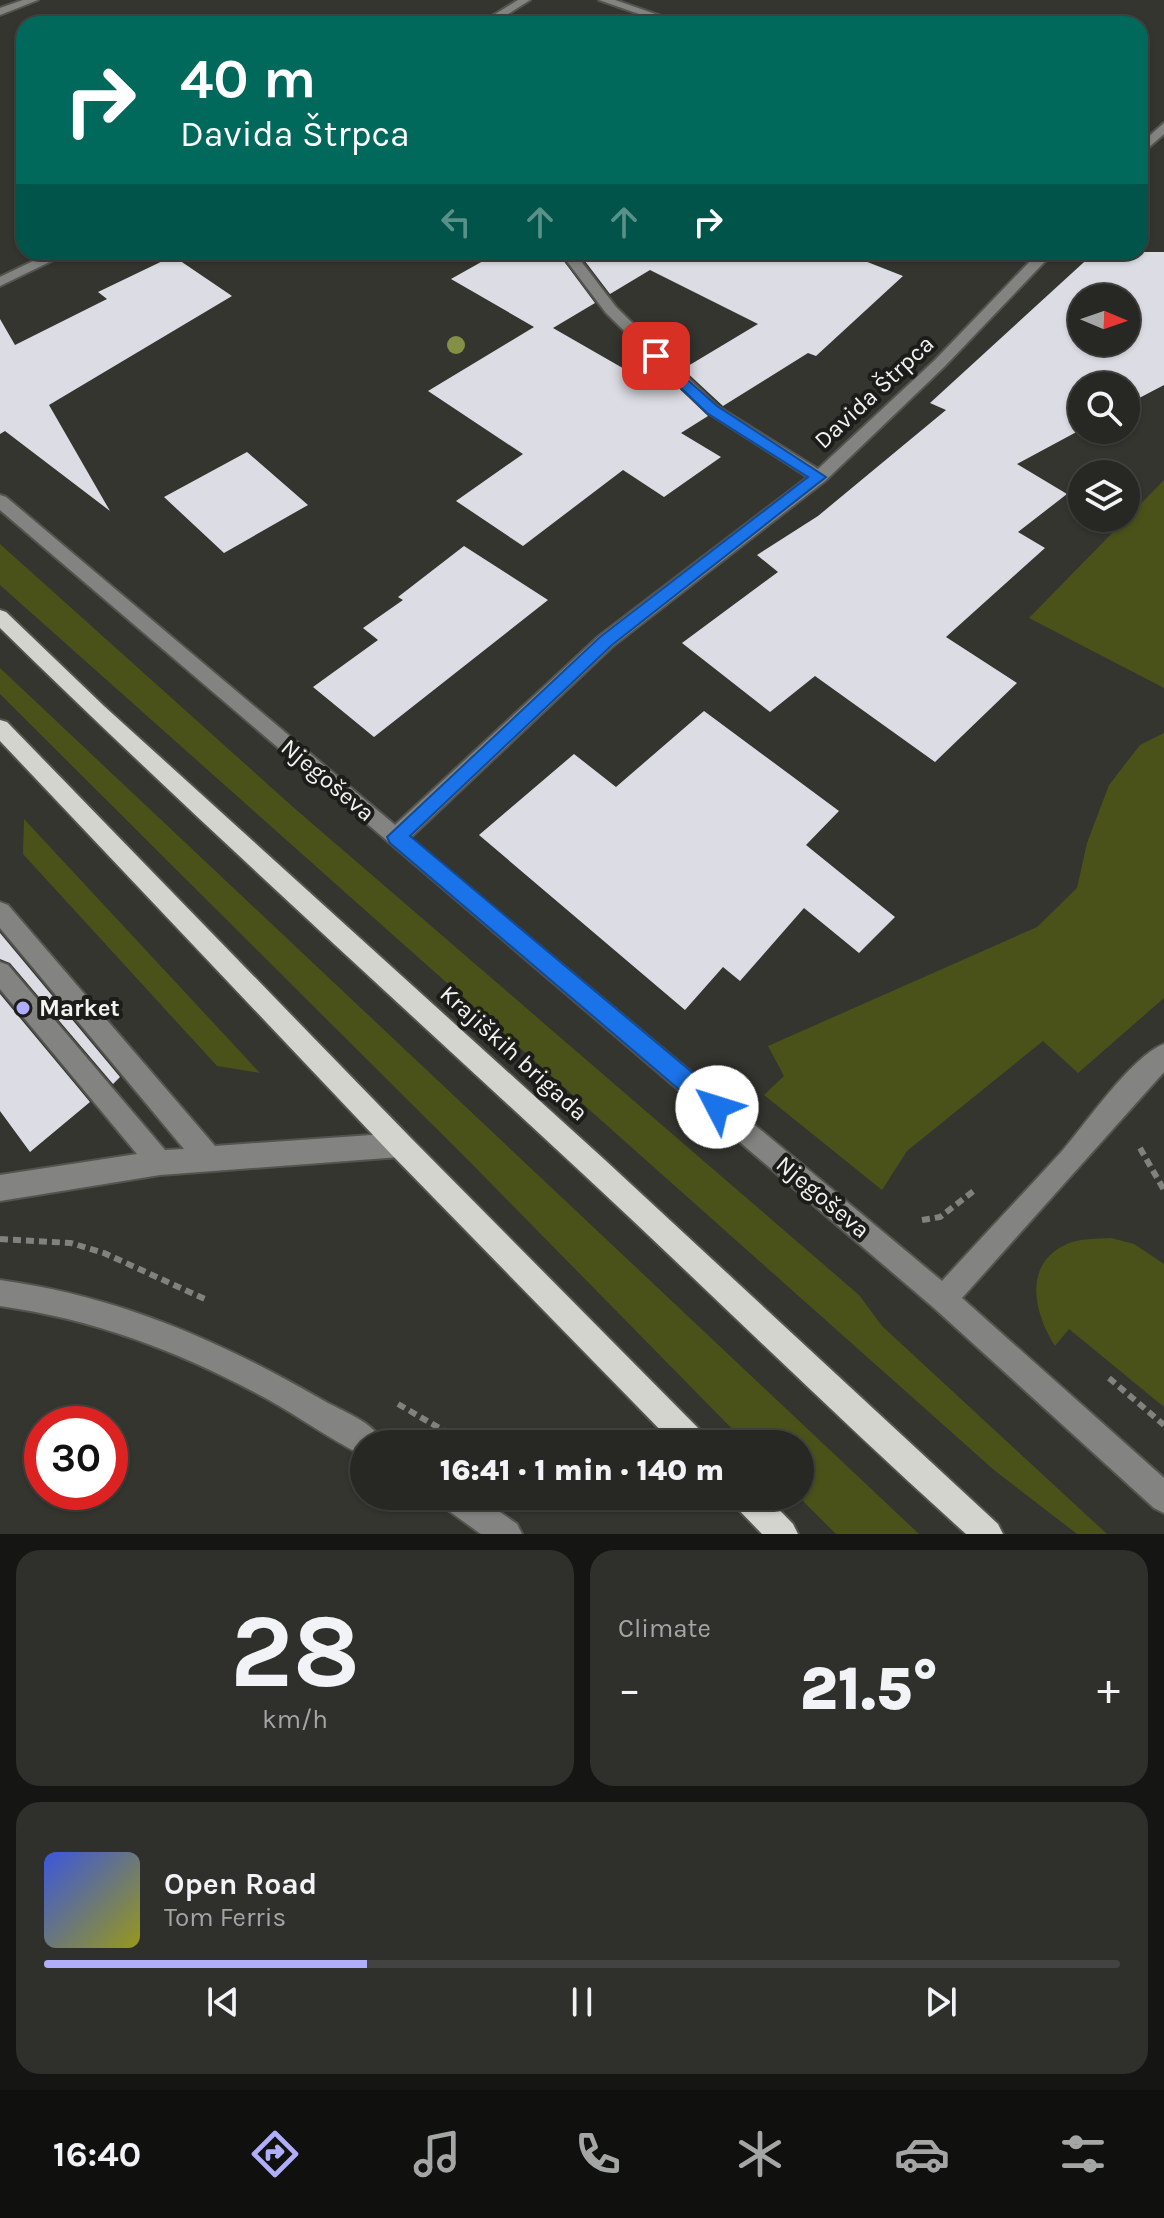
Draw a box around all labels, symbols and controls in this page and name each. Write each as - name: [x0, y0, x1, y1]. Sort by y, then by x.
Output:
- text: 40 m: [180, 46, 316, 111]
- icon: right: [48, 48, 152, 152]
- text: Davida Štrpca: [180, 113, 410, 155]
- icon: left: [434, 200, 478, 244]
- icon: ahead: [518, 200, 562, 244]
- icon: ahead: [602, 200, 646, 244]
- icon: right: [686, 200, 730, 244]
- north arrow: [1068, 284, 1140, 356]
- map controls: [1068, 284, 1140, 532]
- pin: [622, 322, 690, 390]
- street label: Davida Štrpca: [808, 329, 940, 454]
- icon: arrive: [634, 334, 678, 378]
- button: search: [1068, 372, 1140, 444]
- button: layers: [1068, 460, 1140, 532]
- street label: Njegoševa: [276, 733, 380, 827]
- street label: Krajiških brigada: [434, 979, 594, 1127]
- place label: Market: [39, 994, 120, 1022]
- marker: Market: [14, 999, 32, 1017]
- position arrow: [675, 1065, 759, 1149]
- street label: Njegoševa: [771, 1150, 875, 1244]
- speed limit sign: 30: [24, 1406, 128, 1510]
- text: 16:41 · 1 min · 140 m: [440, 1452, 724, 1488]
- text: 28: [230, 1591, 360, 1712]
- text: Climate: [618, 1613, 711, 1644]
- text: 21.5°: [800, 1654, 938, 1724]
- text: −: [618, 1664, 641, 1715]
- text: +: [1097, 1664, 1120, 1715]
- text: km/h: [262, 1704, 328, 1735]
- text: Open Road: [164, 1866, 317, 1902]
- text: Tom Ferris: [164, 1902, 286, 1933]
- icon: previous: [201, 1980, 245, 2024]
- icon: pause: [560, 1980, 604, 2024]
- icon: next: [919, 1980, 963, 2024]
- icon: directions: [247, 2126, 303, 2182]
- icon: music: [409, 2126, 465, 2182]
- icon: phone: [570, 2126, 626, 2182]
- icon: climate: [732, 2126, 788, 2182]
- icon: car: [894, 2126, 950, 2182]
- icon: filters: [1055, 2126, 1111, 2182]
- text: 16:40: [53, 2133, 141, 2175]

